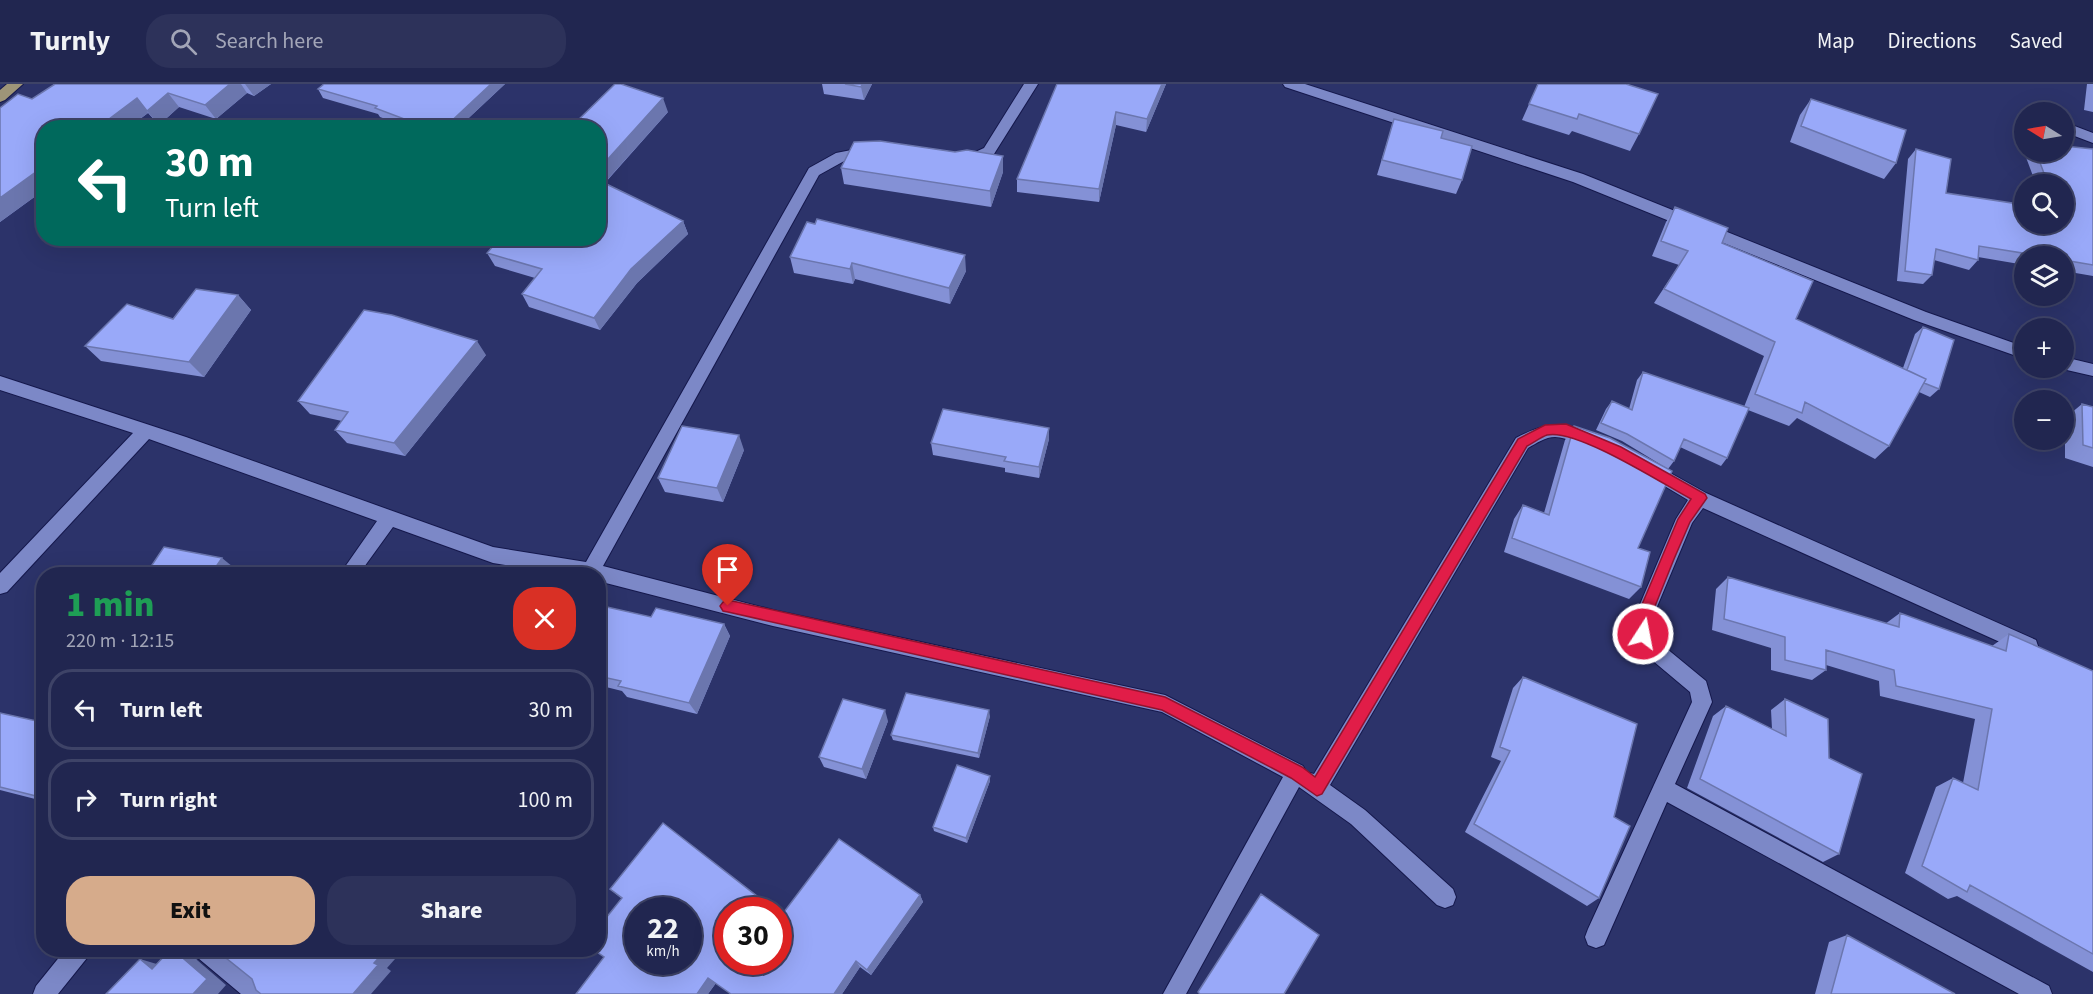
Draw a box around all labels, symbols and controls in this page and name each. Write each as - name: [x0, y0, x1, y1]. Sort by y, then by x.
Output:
- search box: [146, 14, 566, 68]
- text: Turnly: [30, 21, 110, 61]
- icon: search: [167, 25, 200, 58]
- text: Search here: [215, 25, 324, 57]
- text: Map: [1817, 26, 1855, 56]
- text: Directions: [1888, 26, 1976, 56]
- text: Saved: [2009, 26, 2063, 56]
- north arrow: [2014, 102, 2074, 162]
- map controls: [2014, 102, 2074, 450]
- text: 30 m: [165, 133, 254, 193]
- icon: left: [66, 144, 144, 222]
- button: search: [2014, 174, 2074, 234]
- text: Turn left: [165, 189, 259, 228]
- button: layers: [2014, 246, 2074, 306]
- button: +: [2014, 318, 2074, 378]
- button: −: [2014, 390, 2074, 450]
- pin: [702, 544, 753, 606]
- icon: arrive: [711, 553, 744, 586]
- text: 1 min: [66, 579, 154, 630]
- button: close: [513, 587, 576, 650]
- position arrow: [1611, 602, 1675, 666]
- text: 220 m · 12:15: [66, 627, 174, 655]
- icon: left: [69, 693, 102, 726]
- text: Turn left: [120, 694, 202, 726]
- text: 30 m: [528, 694, 573, 726]
- icon: right: [69, 783, 102, 816]
- text: Turn right: [120, 784, 217, 816]
- text: 100 m: [518, 784, 573, 816]
- button: Exit: [66, 876, 315, 945]
- button: Share: [327, 876, 576, 945]
- speed limit sign: 30: [714, 897, 792, 975]
- text: 22: [647, 907, 679, 950]
- text: km/h: [646, 941, 680, 962]

